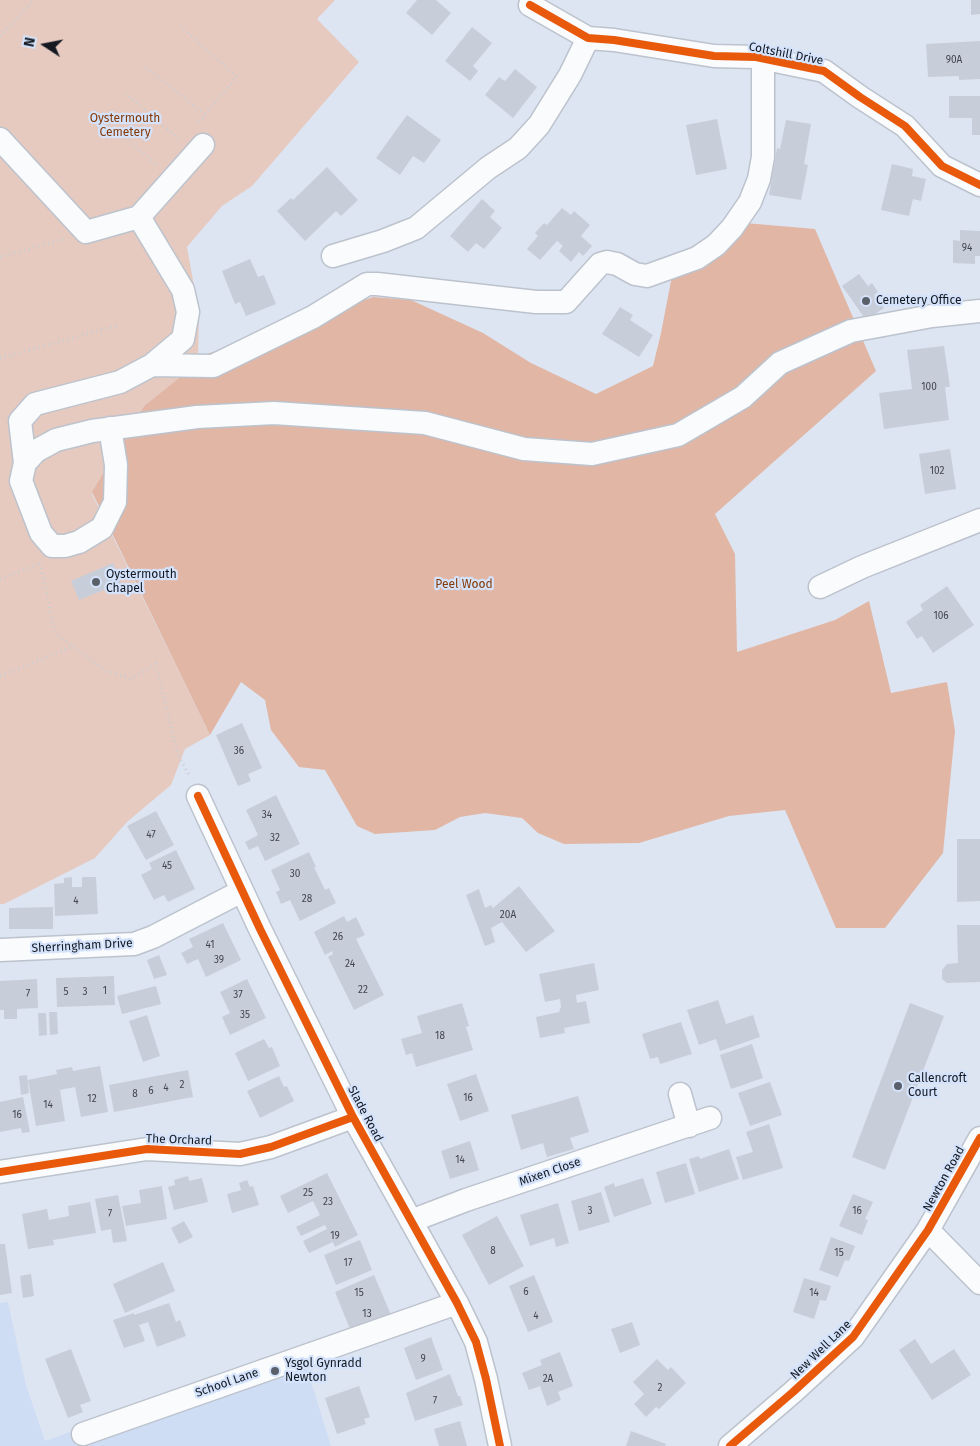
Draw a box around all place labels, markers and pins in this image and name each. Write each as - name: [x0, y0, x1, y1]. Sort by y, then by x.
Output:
- place label: Cemetery Office: [876, 294, 962, 308]
- marker: Cemetery Office: [860, 295, 872, 307]
- place label: Oystermouth Chapel: [106, 568, 177, 596]
- marker: Oystermouth Chapel: [90, 576, 102, 588]
- place label: Callencroft Court: [908, 1072, 967, 1100]
- marker: Callencroft Court: [892, 1080, 904, 1092]
- place label: Ysgol Gynradd Newton: [285, 1357, 362, 1385]
- marker: Ysgol Gynradd Newton: [269, 1365, 281, 1377]

